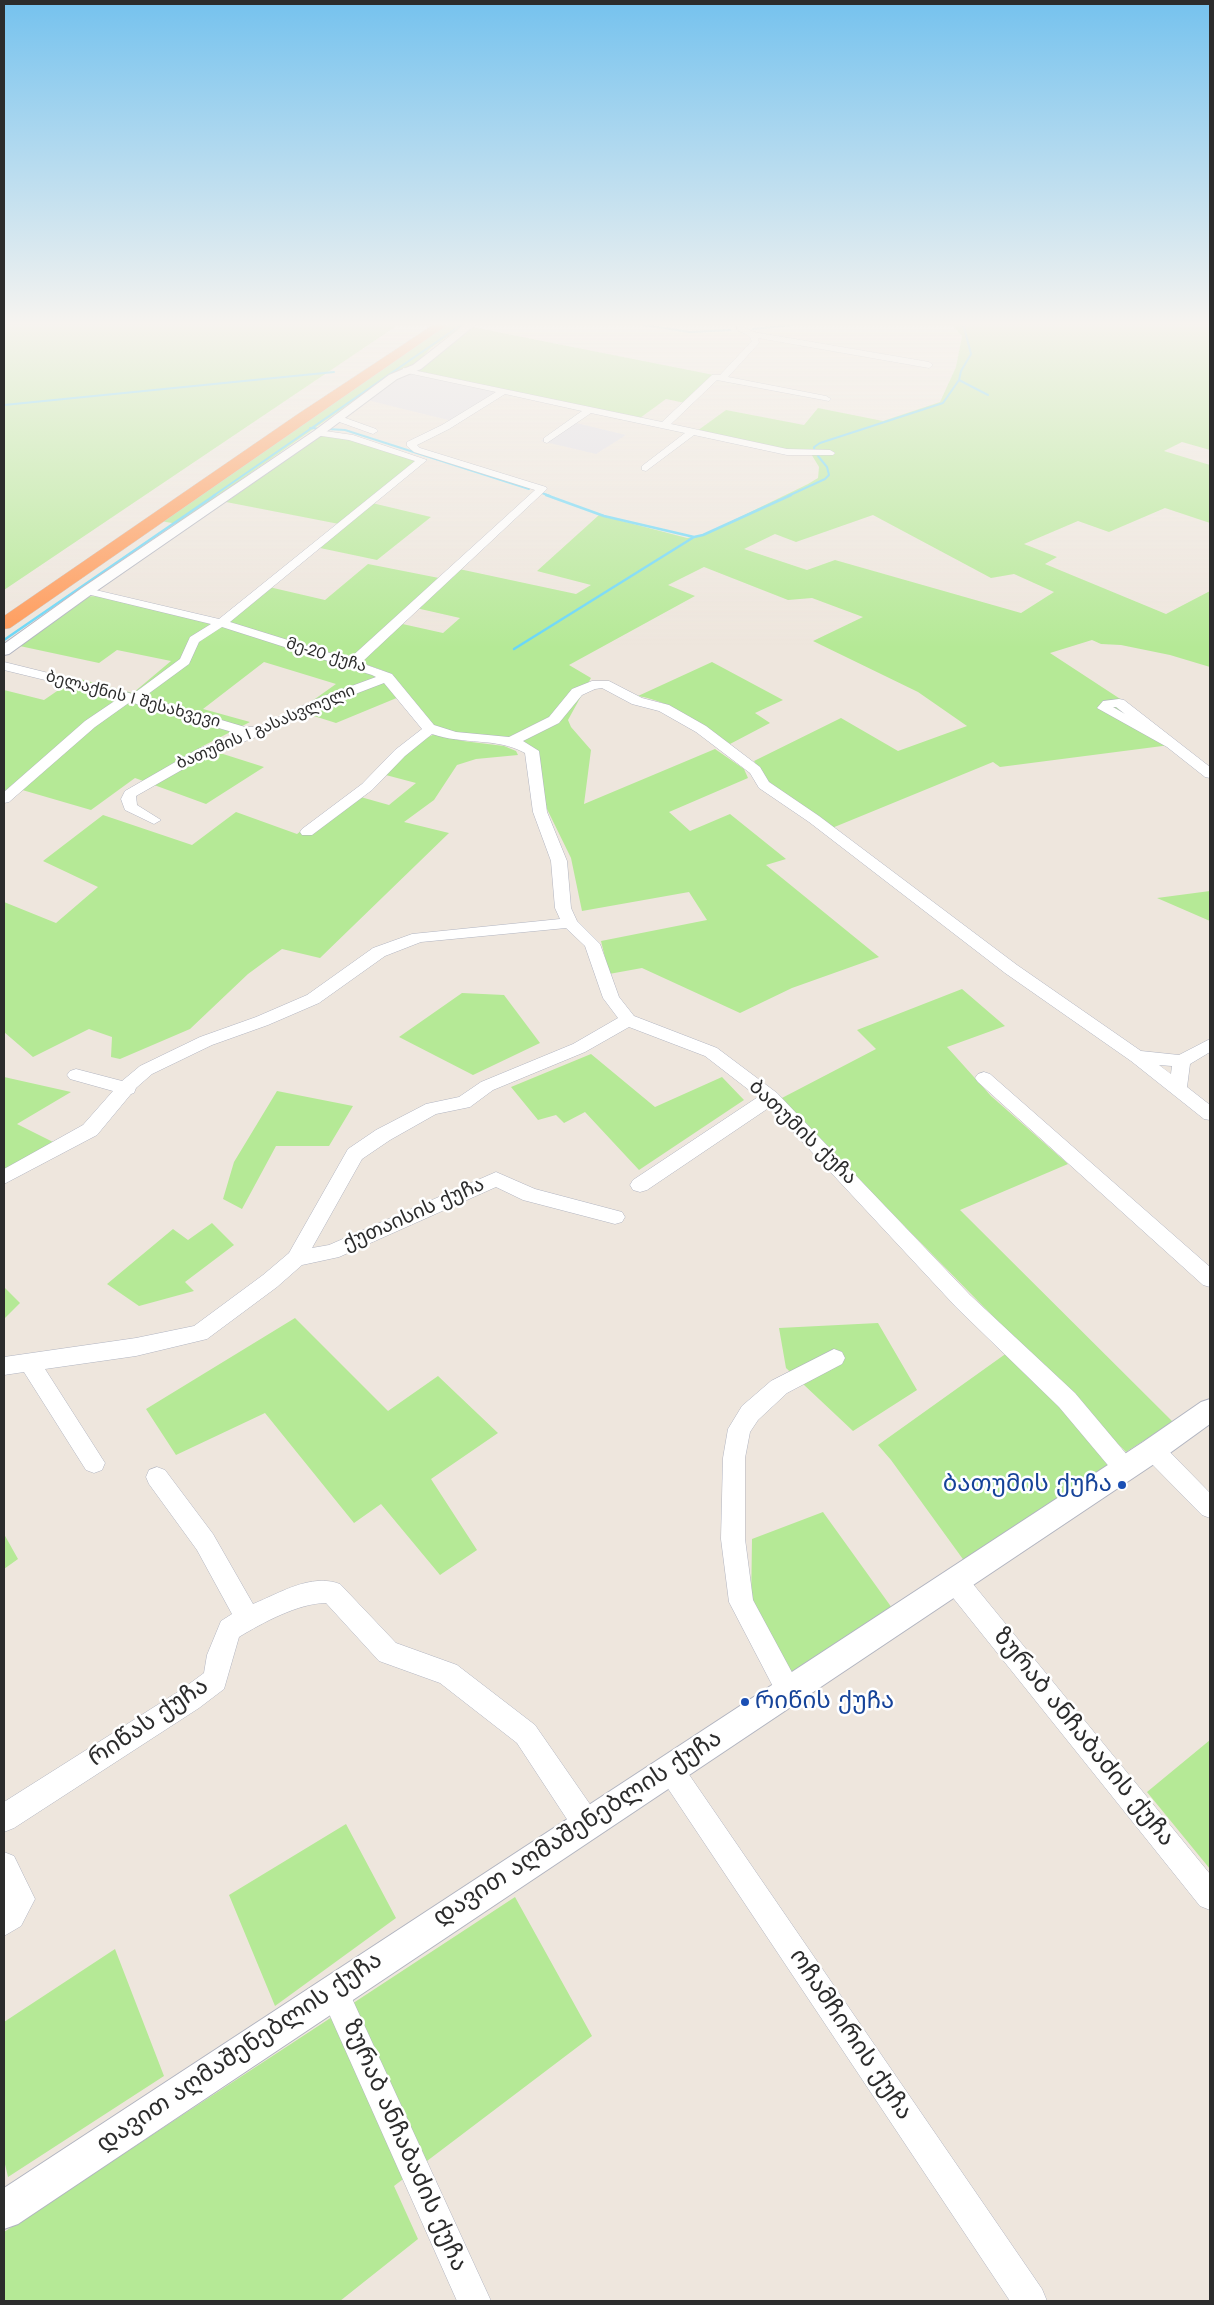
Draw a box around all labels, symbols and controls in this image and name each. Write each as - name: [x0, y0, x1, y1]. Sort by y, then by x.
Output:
- street label: მე-20 ქუჩა: [284, 635, 368, 677]
- street label: ბელაქნის I შესახვევი: [44, 667, 222, 733]
- street label: ბათუმის I გასასვლელი: [174, 682, 358, 774]
- street label: ბათუმის ქუჩა: [743, 1075, 861, 1191]
- street label: ქუთაისის ქუჩა: [340, 1173, 488, 1257]
- place label: ბათუმის ქუჩა: [943, 1471, 1112, 1499]
- marker: ბათუმის ქუჩა: [1116, 1479, 1128, 1491]
- street label: ზურაბ ანჩაბაძის ქუჩა: [986, 1623, 1180, 1853]
- street label: რიწას ქუჩა: [84, 1672, 214, 1774]
- place label: რიწის ქუჩა: [755, 1688, 894, 1716]
- marker: რიწის ქუჩა: [739, 1696, 751, 1708]
- street label: დავით აღმაშენებლის ქუჩა: [428, 1725, 728, 1933]
- street label: ოჩამჩირის ქუჩა: [782, 1944, 918, 2126]
- street label: დავით აღმაშენებლის ქუჩა: [92, 1946, 388, 2160]
- street label: ზურაბ ანჩაბაძის ქუჩა: [335, 2016, 473, 2276]

